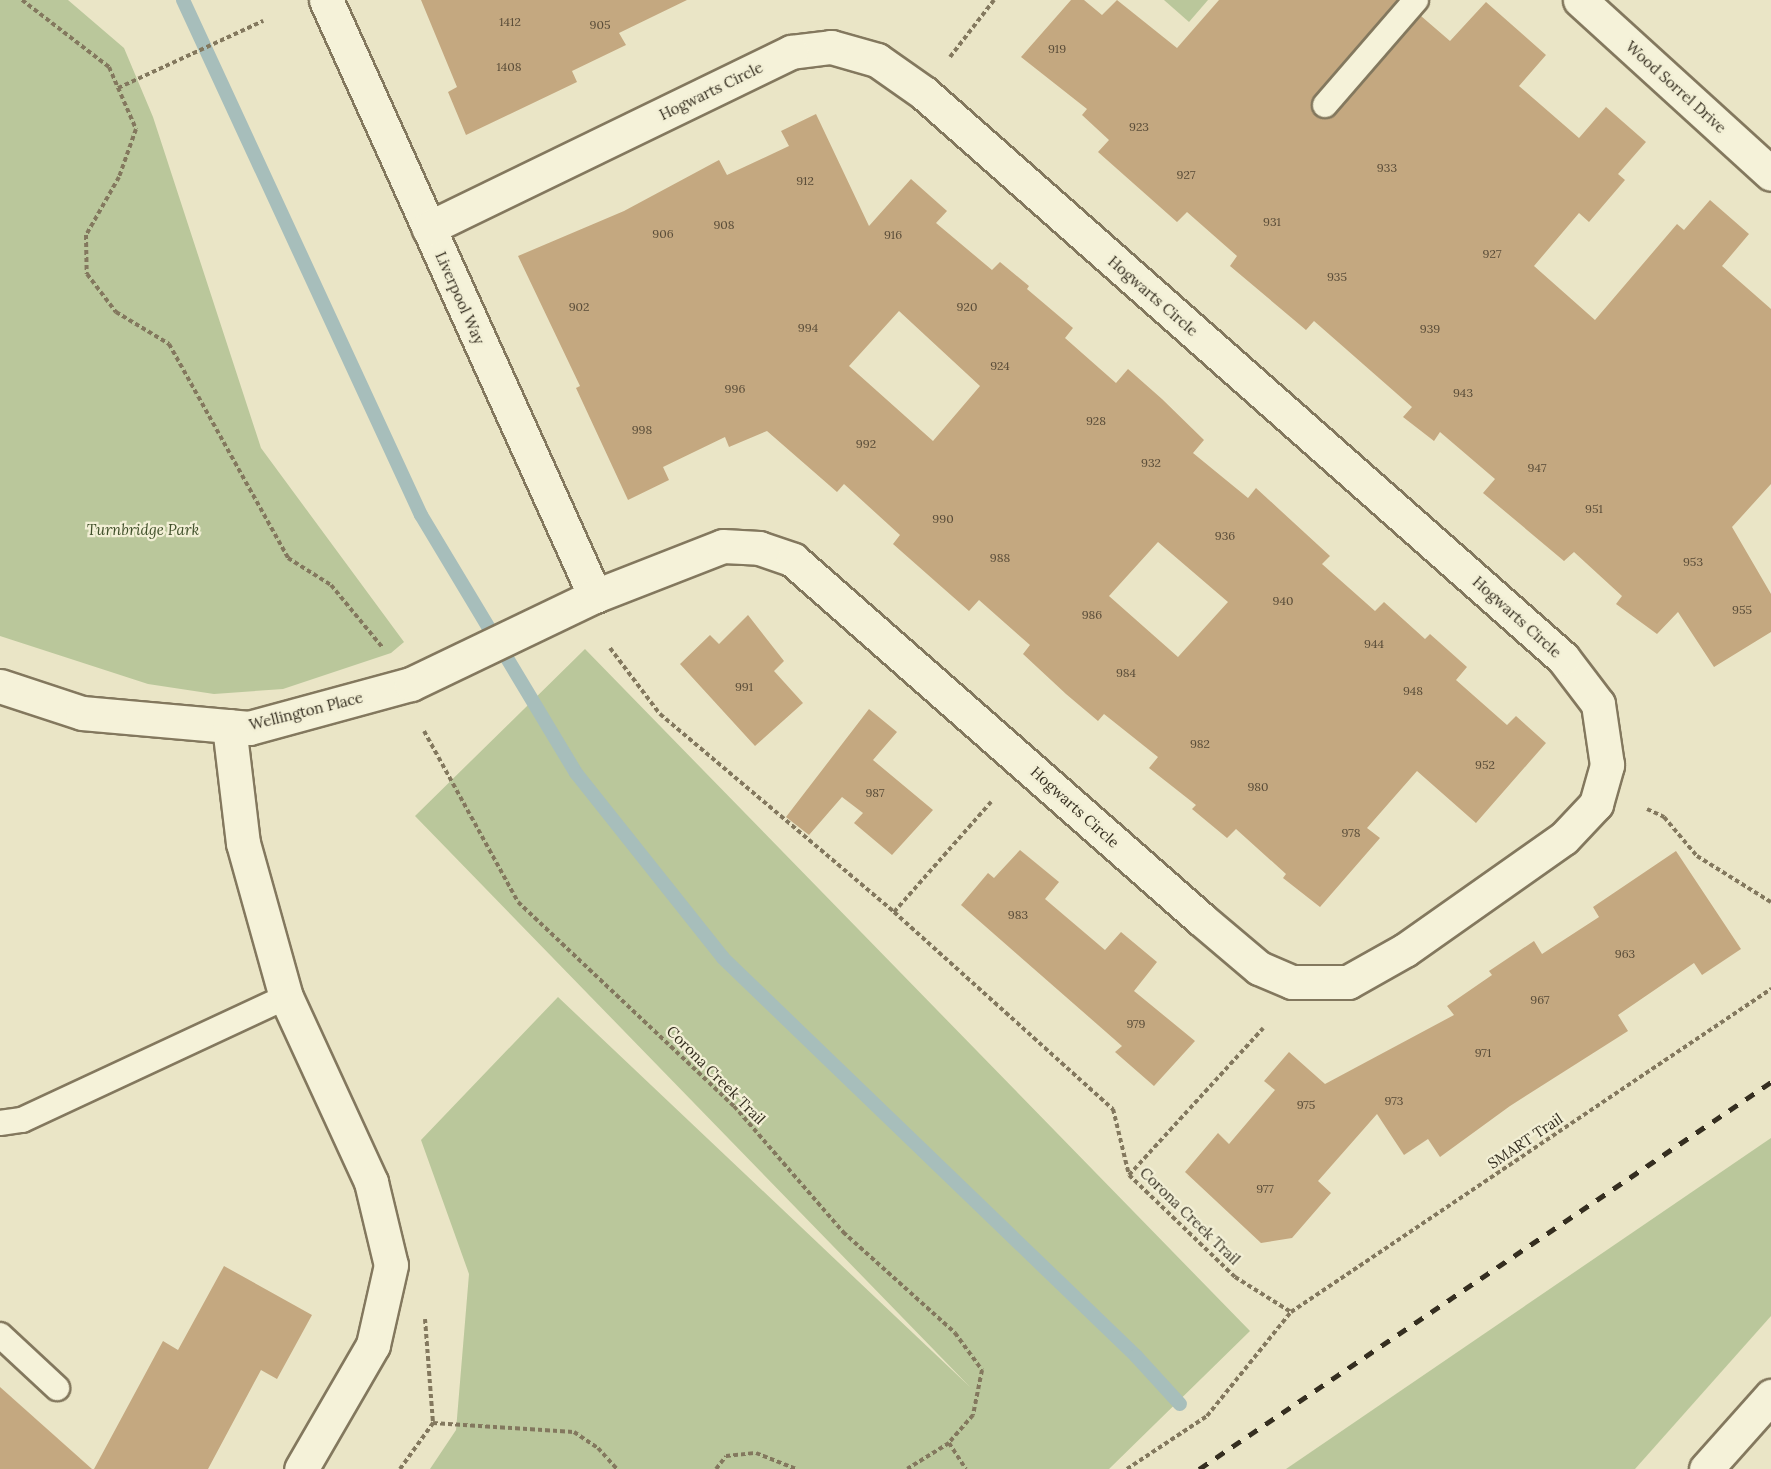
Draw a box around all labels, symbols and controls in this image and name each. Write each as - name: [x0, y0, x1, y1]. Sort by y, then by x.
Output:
- house number: 1412: [499, 15, 521, 29]
- house number: 905: [590, 18, 610, 32]
- street label: Wood Sorrel Drive: [1622, 37, 1730, 137]
- house number: 919: [1048, 42, 1066, 56]
- street label: Hogwarts Circle: [656, 58, 766, 124]
- house number: 1408: [496, 60, 522, 74]
- house number: 923: [1129, 120, 1149, 134]
- house number: 933: [1377, 161, 1397, 175]
- house number: 927: [1177, 168, 1195, 182]
- house number: 912: [796, 174, 814, 188]
- house number: 931: [1263, 215, 1281, 229]
- house number: 908: [713, 218, 735, 232]
- house number: 906: [652, 227, 674, 241]
- house number: 916: [884, 228, 902, 242]
- house number: 927: [1483, 247, 1501, 261]
- street label: Liverpool Way: [432, 249, 488, 347]
- street label: Hogwarts Circle: [1105, 252, 1201, 340]
- house number: 935: [1327, 270, 1347, 284]
- house number: 902: [569, 300, 589, 314]
- house number: 920: [957, 300, 977, 314]
- house number: 994: [798, 321, 818, 335]
- house number: 939: [1420, 322, 1440, 336]
- house number: 924: [990, 359, 1010, 373]
- house number: 996: [725, 382, 745, 396]
- house number: 943: [1453, 386, 1473, 400]
- house number: 928: [1086, 414, 1106, 428]
- house number: 998: [632, 423, 652, 437]
- house number: 992: [856, 437, 876, 451]
- house number: 932: [1141, 456, 1161, 470]
- house number: 947: [1528, 461, 1546, 475]
- house number: 951: [1585, 502, 1603, 516]
- house number: 990: [932, 512, 954, 526]
- park label: Turnbridge Park: [87, 521, 199, 539]
- house number: 936: [1215, 529, 1235, 543]
- house number: 988: [990, 551, 1010, 565]
- house number: 953: [1683, 555, 1703, 569]
- street label: Hogwarts Circle: [1469, 573, 1565, 661]
- house number: 940: [1273, 594, 1293, 608]
- house number: 955: [1732, 603, 1752, 617]
- house number: 986: [1082, 608, 1102, 622]
- house number: 944: [1364, 637, 1384, 651]
- house number: 984: [1116, 666, 1136, 680]
- house number: 991: [735, 680, 753, 694]
- house number: 948: [1403, 684, 1423, 698]
- street label: Wellington Place: [247, 688, 365, 734]
- house number: 982: [1190, 737, 1210, 751]
- house number: 952: [1475, 758, 1495, 772]
- street label: Hogwarts Circle: [1027, 763, 1123, 851]
- house number: 980: [1247, 780, 1269, 794]
- house number: 987: [865, 786, 885, 800]
- house number: 978: [1342, 826, 1360, 840]
- house number: 983: [1008, 908, 1028, 922]
- house number: 963: [1615, 947, 1635, 961]
- house number: 967: [1530, 993, 1550, 1007]
- house number: 979: [1126, 1017, 1146, 1031]
- street label: Corona Creek Trail: [663, 1022, 769, 1128]
- house number: 971: [1475, 1046, 1491, 1060]
- house number: 973: [1385, 1094, 1403, 1108]
- house number: 975: [1297, 1098, 1315, 1112]
- street label: SMART Trail: [1484, 1109, 1566, 1173]
- street label: Corona Creek Trail: [1136, 1164, 1244, 1268]
- house number: 977: [1256, 1182, 1274, 1196]

